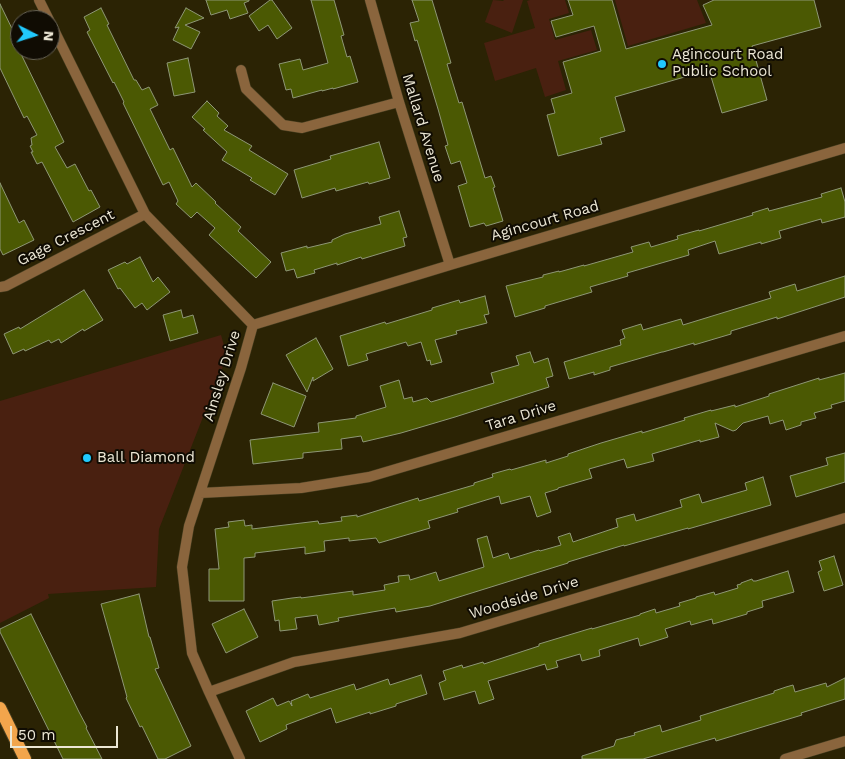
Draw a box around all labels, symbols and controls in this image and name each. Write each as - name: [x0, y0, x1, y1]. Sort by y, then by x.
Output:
- north arrow: [10, 10, 60, 60]
- text: N: [41, 30, 57, 42]
- place label: Agincourt Road Public School: [672, 46, 783, 81]
- marker: Agincourt Road Public School: [656, 58, 668, 70]
- street label: Mallard Avenue: [398, 72, 448, 184]
- street label: Agincourt Road: [489, 197, 601, 245]
- street label: Gage Crescent: [15, 206, 117, 270]
- street label: Ainsley Drive: [200, 328, 244, 424]
- street label: Tara Drive: [484, 397, 558, 435]
- place label: Ball Diamond: [97, 449, 195, 467]
- marker: Ball Diamond: [81, 452, 93, 464]
- street label: Woodside Drive: [467, 573, 581, 623]
- scale bar: [12, 716, 120, 748]
- text: 50 m: [18, 726, 55, 744]

